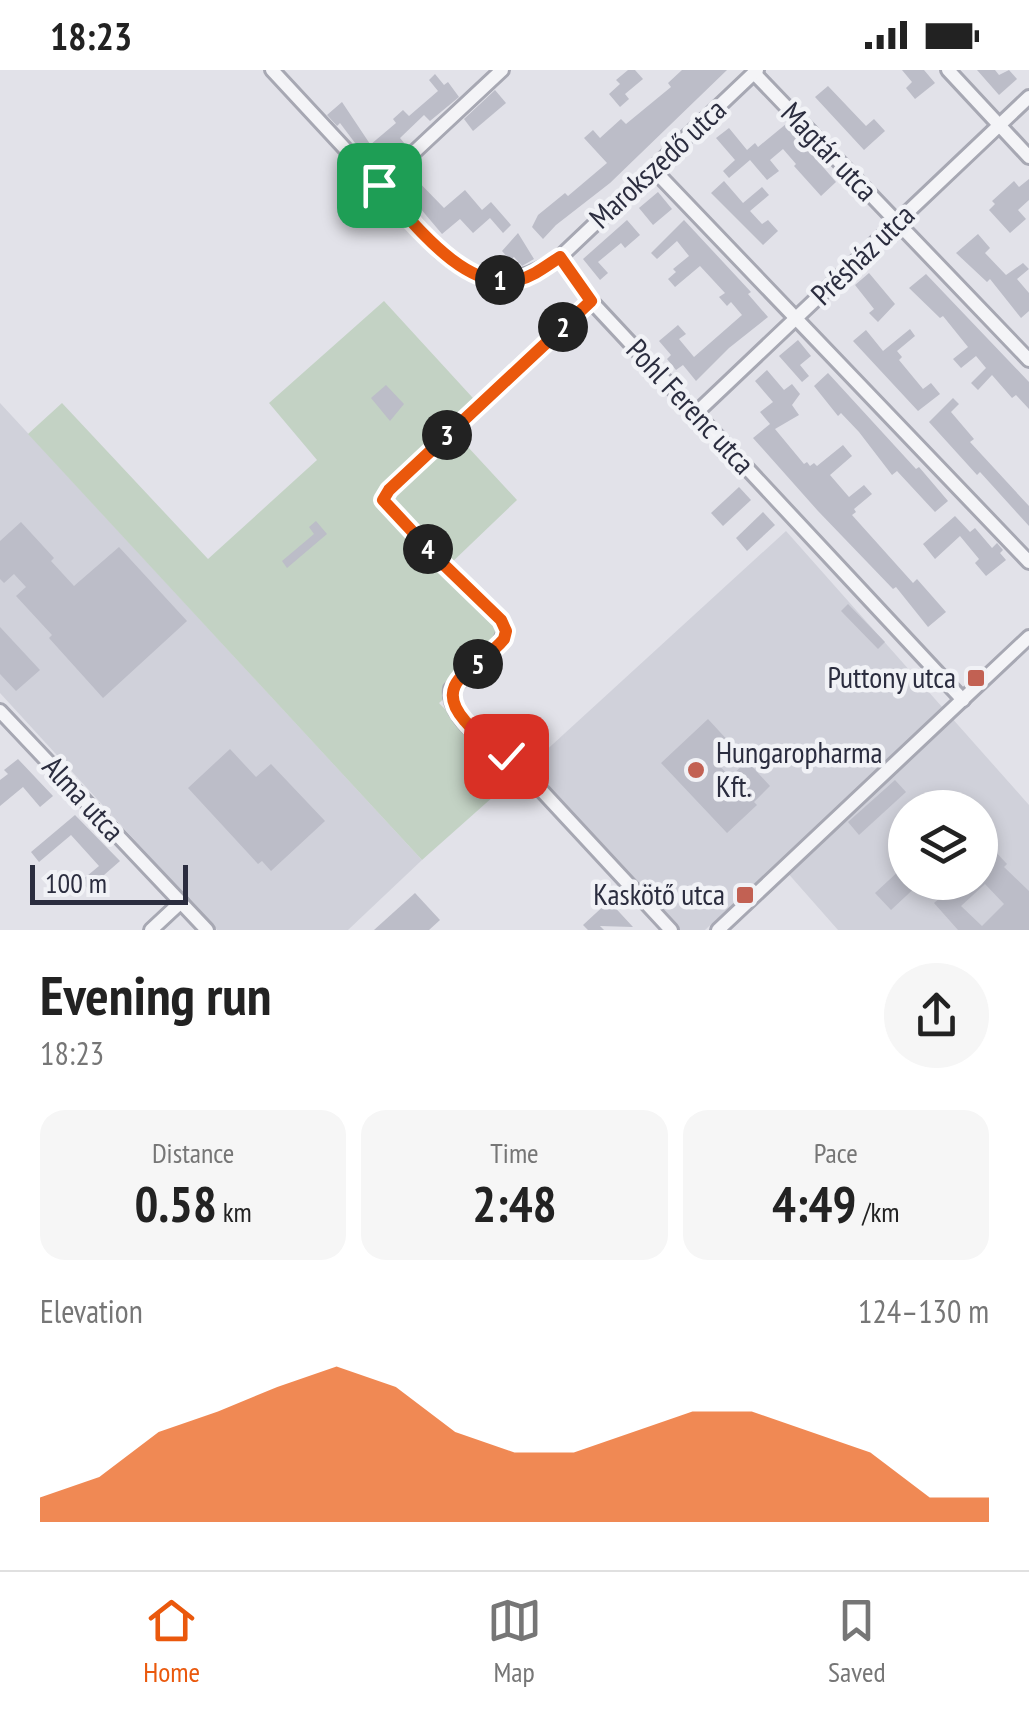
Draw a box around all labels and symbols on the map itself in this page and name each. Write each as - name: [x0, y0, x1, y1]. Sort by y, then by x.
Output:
- street label: Marokszedő utca: [580, 90, 734, 236]
- street label: Magtár utca: [773, 93, 887, 209]
- pin: [337, 143, 422, 228]
- street label: Présház utca: [802, 195, 922, 313]
- pin: 1: [475, 255, 525, 305]
- pin: 2: [538, 302, 588, 352]
- street label: Pohl Ferenc utca: [619, 330, 764, 482]
- pin: 3: [422, 410, 472, 460]
- pin: 4: [403, 524, 453, 574]
- pin: 5: [453, 639, 503, 689]
- place label: Puttony utca: [827, 657, 956, 696]
- marker: Puttony utca: [965, 667, 987, 689]
- pin: [464, 714, 549, 799]
- place label: Hungaropharma Kft.: [716, 732, 882, 805]
- street label: Alma utca: [35, 747, 133, 849]
- marker: Hungaropharma Kft.: [685, 759, 707, 781]
- scale bar: [30, 860, 188, 904]
- place label: Kaskötő utca: [593, 874, 725, 913]
- marker: Kaskötő utca: [734, 884, 756, 906]

